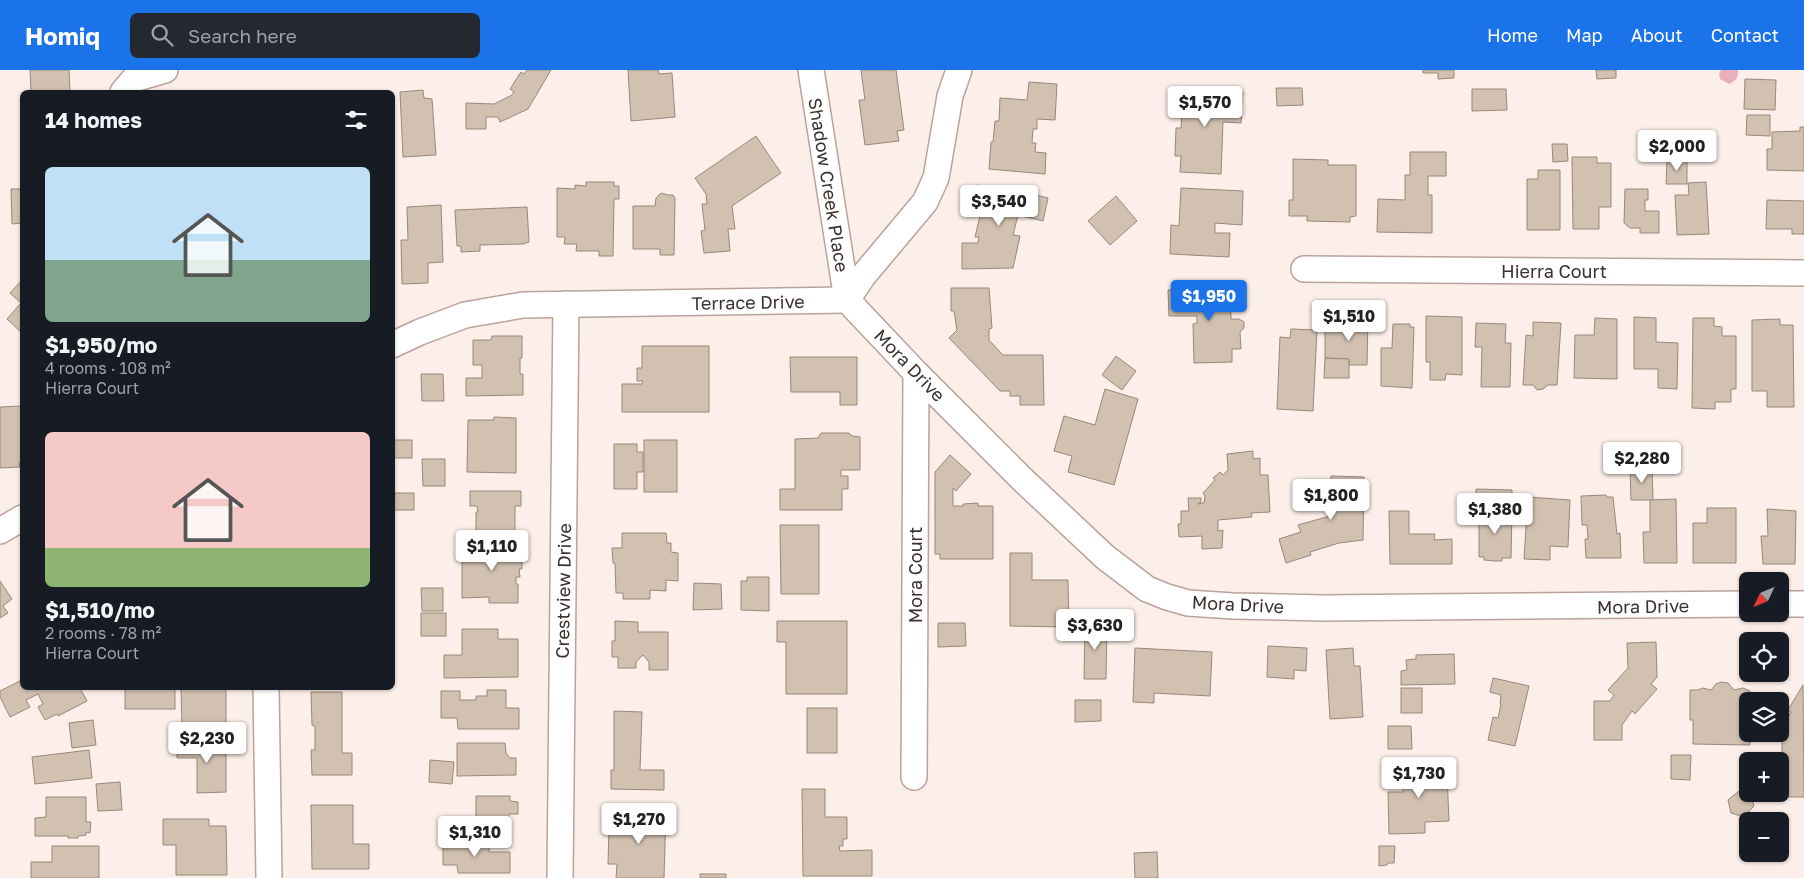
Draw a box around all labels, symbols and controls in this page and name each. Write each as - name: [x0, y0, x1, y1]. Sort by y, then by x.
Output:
- search box: [130, 13, 480, 58]
- text: Homiq: [25, 21, 100, 50]
- icon: search: [148, 21, 176, 49]
- text: Search here: [188, 24, 297, 47]
- text: Home: [1487, 24, 1538, 46]
- text: Map: [1566, 24, 1603, 46]
- text: About: [1631, 24, 1683, 46]
- text: Contact: [1711, 24, 1779, 46]
- pin: $1,570: [1164, 85, 1246, 128]
- text: $1,570: [1179, 92, 1231, 112]
- street label: Shadow Creek Place: [804, 96, 854, 274]
- icon: filters: [342, 106, 370, 134]
- text: 14 homes: [45, 107, 142, 133]
- pin: $2,000: [1636, 129, 1718, 172]
- text: $2,000: [1649, 136, 1705, 156]
- pin: $3,540: [958, 184, 1040, 227]
- text: $3,540: [971, 191, 1027, 211]
- icon: home: [163, 200, 253, 290]
- street label: Hierra Court: [1501, 260, 1607, 282]
- pin: $1,950: [1168, 280, 1250, 322]
- text: $1,950: [1182, 286, 1236, 306]
- street label: Terrace Drive: [691, 290, 805, 314]
- pin: $1,510: [1308, 300, 1390, 342]
- text: $1,510: [1323, 306, 1375, 326]
- street label: Mora Drive: [870, 324, 950, 406]
- text: $1,950/mo: [45, 332, 157, 358]
- text: 4 rooms · 108 m²: [45, 358, 171, 378]
- text: Hierra Court: [45, 378, 139, 398]
- pin: $2,280: [1601, 442, 1683, 484]
- text: $2,280: [1614, 448, 1670, 468]
- icon: home: [163, 465, 253, 555]
- pin: $1,800: [1290, 478, 1372, 521]
- text: $1,800: [1303, 485, 1359, 505]
- pin: $1,380: [1454, 492, 1536, 535]
- text: $1,380: [1468, 499, 1522, 519]
- street label: Crestview Drive: [551, 523, 575, 659]
- street label: Mora Court: [904, 527, 926, 623]
- pin: $1,110: [451, 530, 533, 572]
- text: $1,110: [467, 536, 517, 556]
- north arrow: [1739, 572, 1789, 622]
- map controls: [1739, 572, 1789, 862]
- street label: Mora Drive: [1191, 591, 1285, 617]
- street label: Mora Drive: [1597, 594, 1689, 618]
- text: $1,510/mo: [45, 597, 155, 623]
- pin: $3,630: [1054, 608, 1136, 651]
- text: $3,630: [1067, 615, 1123, 635]
- text: 2 rooms · 78 m²: [45, 623, 161, 643]
- button: locate: [1739, 632, 1789, 682]
- text: Hierra Court: [45, 643, 139, 663]
- button: layers: [1739, 692, 1789, 742]
- pin: $2,230: [166, 722, 248, 764]
- text: $2,230: [179, 728, 235, 748]
- button: +: [1739, 752, 1789, 802]
- pin: $1,730: [1378, 756, 1460, 799]
- text: $1,730: [1393, 763, 1445, 783]
- pin: $1,270: [598, 802, 680, 845]
- text: $1,270: [613, 809, 665, 829]
- button: −: [1739, 812, 1789, 862]
- pin: $1,310: [434, 816, 516, 858]
- text: $1,310: [449, 822, 501, 842]

